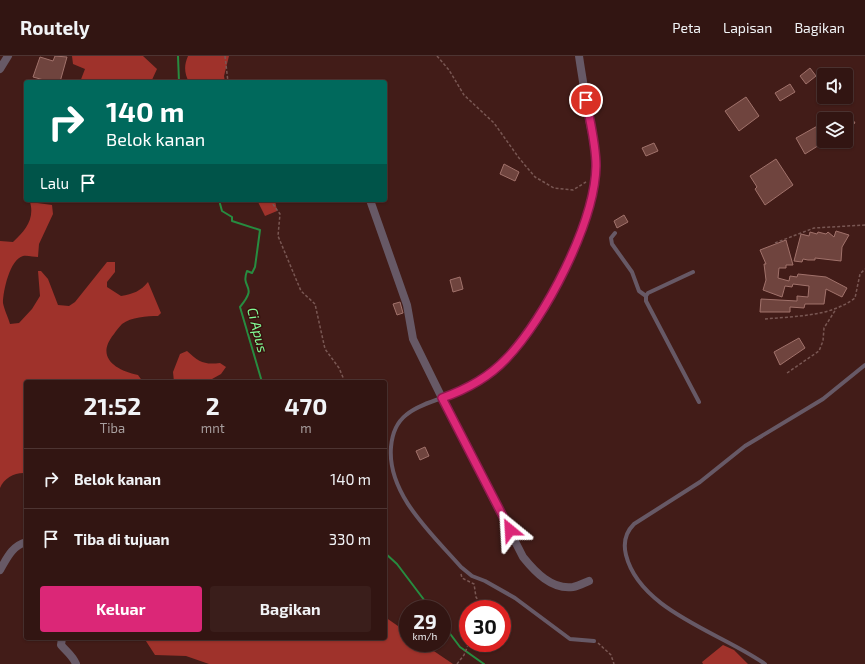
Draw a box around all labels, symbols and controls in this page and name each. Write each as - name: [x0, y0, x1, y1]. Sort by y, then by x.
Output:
- text: Routely: [20, 16, 90, 39]
- text: Peta: [672, 19, 701, 36]
- text: Lapisan: [723, 19, 772, 36]
- text: Bagikan: [794, 19, 845, 36]
- map controls: [817, 68, 853, 148]
- button: sound: [817, 68, 853, 104]
- pin: [569, 83, 603, 117]
- icon: arrive: [575, 89, 597, 111]
- text: 140 m: [106, 94, 184, 128]
- icon: right: [40, 96, 92, 148]
- button: layers: [817, 112, 853, 148]
- text: Belok kanan: [106, 128, 205, 150]
- icon: arrive: [77, 172, 99, 194]
- text: Lalu: [40, 174, 69, 192]
- water label: Ci Apus: [244, 306, 272, 354]
- text: 21:52: [84, 391, 141, 420]
- text: 2: [206, 391, 220, 420]
- text: 470: [284, 391, 327, 420]
- text: Tiba: [100, 420, 125, 436]
- text: mnt: [201, 420, 225, 436]
- text: m: [300, 420, 312, 436]
- icon: right: [40, 468, 62, 490]
- text: Belok kanan: [74, 470, 161, 488]
- text: 140 m: [330, 470, 371, 488]
- position arrow: [489, 509, 531, 551]
- icon: arrive: [40, 528, 62, 550]
- text: Tiba di tujuan: [74, 530, 170, 548]
- text: 330 m: [329, 530, 371, 548]
- button: Keluar: [40, 586, 202, 632]
- button: Bagikan: [210, 586, 371, 632]
- speed limit sign: 30: [459, 600, 511, 652]
- text: 29: [413, 609, 437, 633]
- text: km/h: [413, 630, 437, 642]

